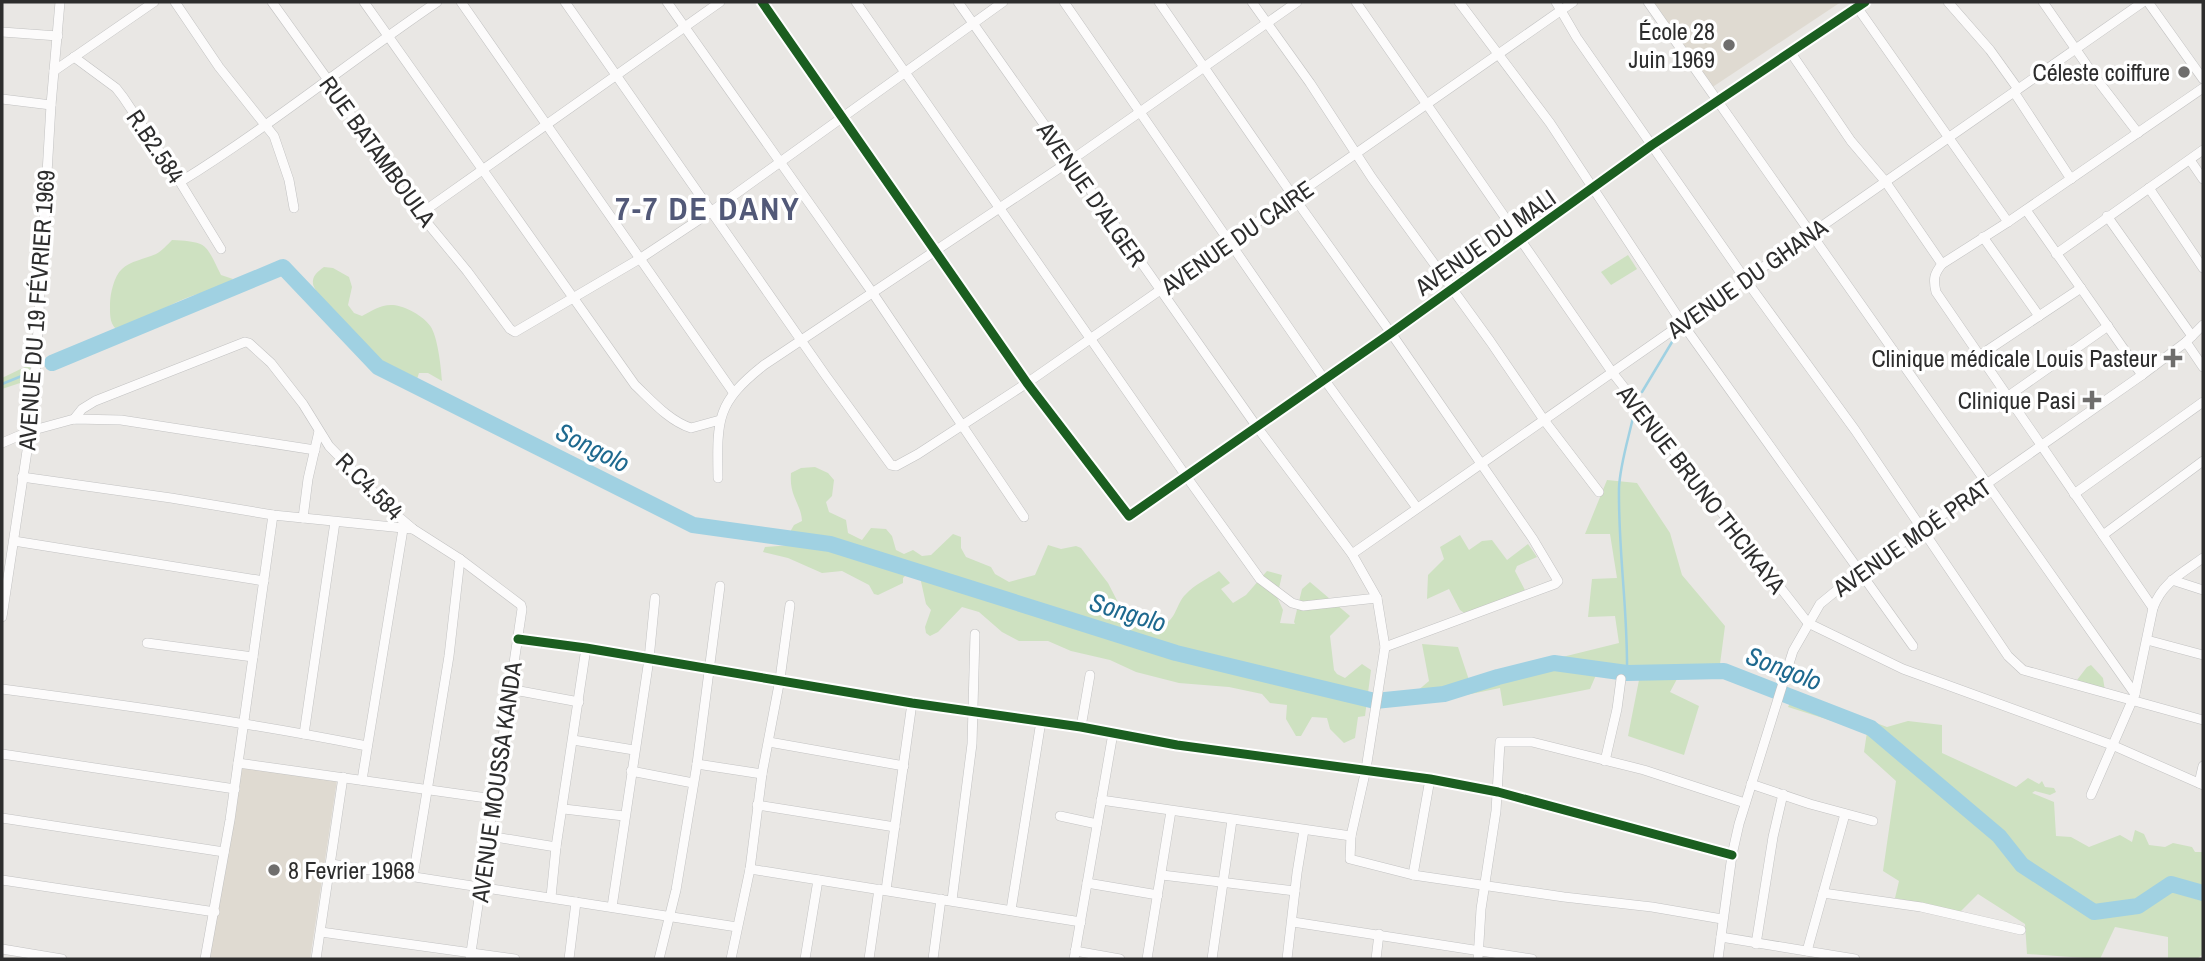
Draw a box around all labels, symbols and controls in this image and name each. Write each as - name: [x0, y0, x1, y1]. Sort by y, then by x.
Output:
- place label: École 28 Juin 1969: [1629, 15, 1715, 75]
- marker: École 28 Juin 1969: [1721, 37, 1737, 53]
- place label: Céleste coiffure: [2033, 56, 2170, 88]
- marker: Céleste coiffure: [2176, 64, 2192, 80]
- street label: RUE BATAMBOULA: [313, 69, 444, 233]
- street label: R.B2.584: [120, 103, 192, 189]
- street label: AVENUE D'ALGER: [1030, 115, 1154, 273]
- street label: AVENUE DU 19 FÉVRIER 1969: [10, 169, 62, 452]
- street label: AVENUE DU CAIRE: [1154, 173, 1319, 302]
- street label: AVENUE DU MALI: [1408, 182, 1562, 303]
- district label: 7-7 DE DANY: [615, 187, 801, 230]
- street label: AVENUE DU GHANA: [1660, 210, 1834, 346]
- place label: Clinique médicale Louis Pasteur: [1871, 342, 2157, 374]
- marker: Clinique médicale Louis Pasteur: [2163, 348, 2183, 368]
- street label: AVENUE BRUNO THCIKAYA: [1610, 377, 1794, 601]
- place label: Clinique Pasi: [1958, 384, 2076, 416]
- marker: Clinique Pasi: [2082, 390, 2102, 410]
- water label: Songolo: [550, 414, 636, 480]
- street label: R.C4.584: [329, 445, 411, 527]
- street label: AVENUE MOÉ PRAT: [1826, 470, 1997, 604]
- water label: Songolo: [1085, 584, 1171, 640]
- water label: Songolo: [1741, 638, 1827, 698]
- street label: AVENUE MOUSSA KANDA: [463, 659, 529, 905]
- place label: 8 Fevrier 1968: [288, 854, 415, 886]
- marker: 8 Fevrier 1968: [266, 862, 282, 878]

